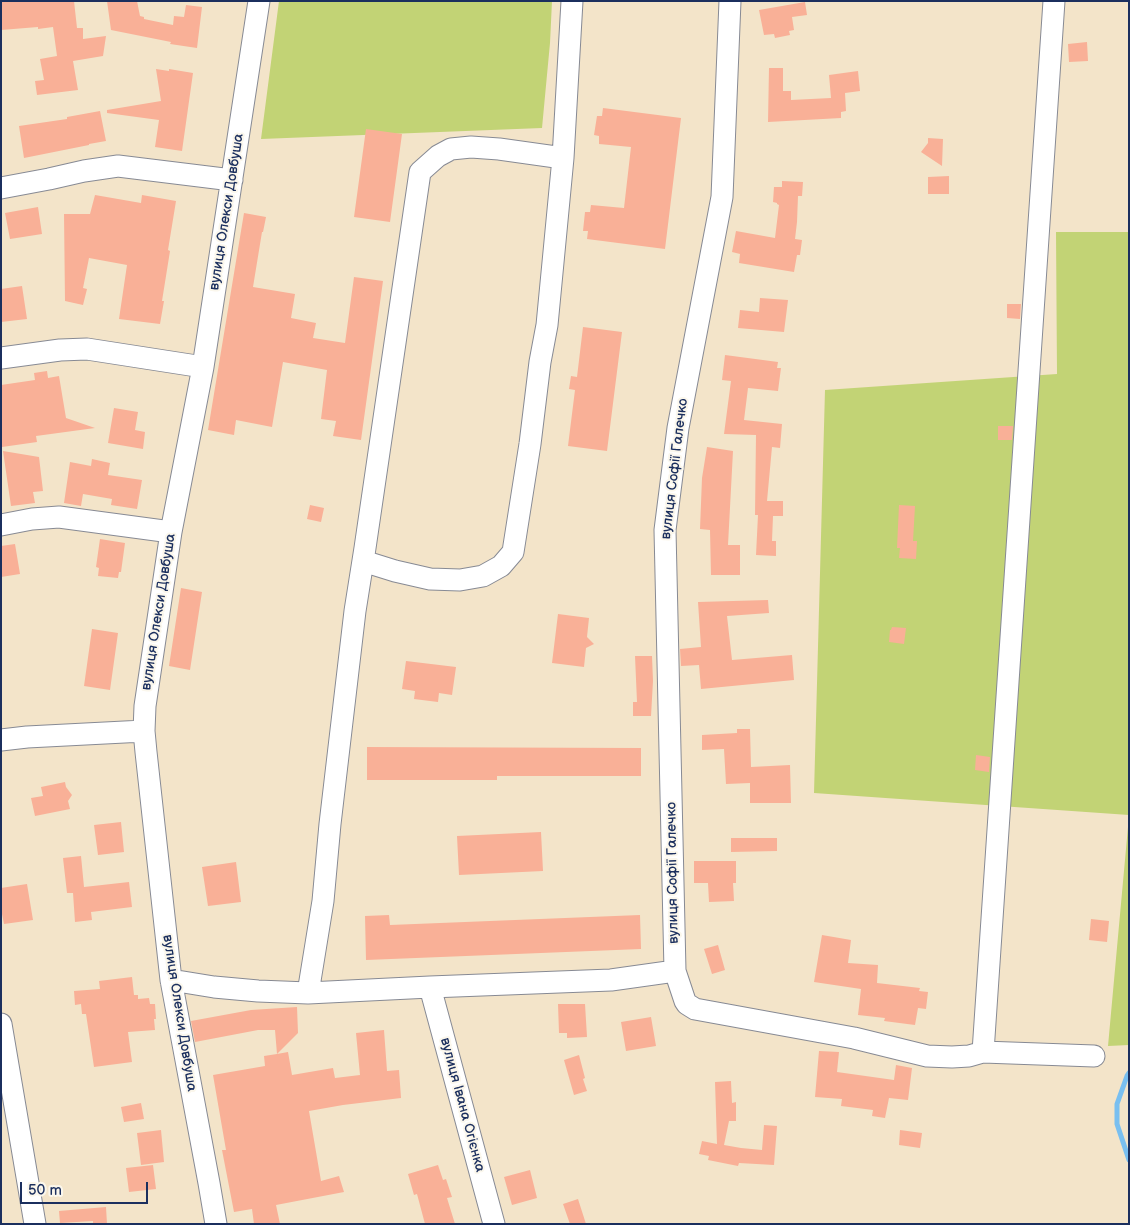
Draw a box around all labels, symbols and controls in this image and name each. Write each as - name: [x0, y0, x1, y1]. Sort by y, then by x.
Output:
- street label: вулиця Олекси Довбуша: [206, 132, 248, 292]
- street label: вулиця Софії Галечко: [658, 398, 692, 540]
- street label: вулиця Олекси Довбуша: [138, 532, 180, 692]
- street label: вулиця Софії Галечко: [663, 802, 683, 944]
- street label: вулиця Олекси Довбуша: [158, 933, 200, 1093]
- street label: вулиця Івана Огієнка: [436, 1036, 488, 1174]
- scale bar: [22, 1172, 150, 1204]
- text: 50 m: [28, 1181, 62, 1200]

